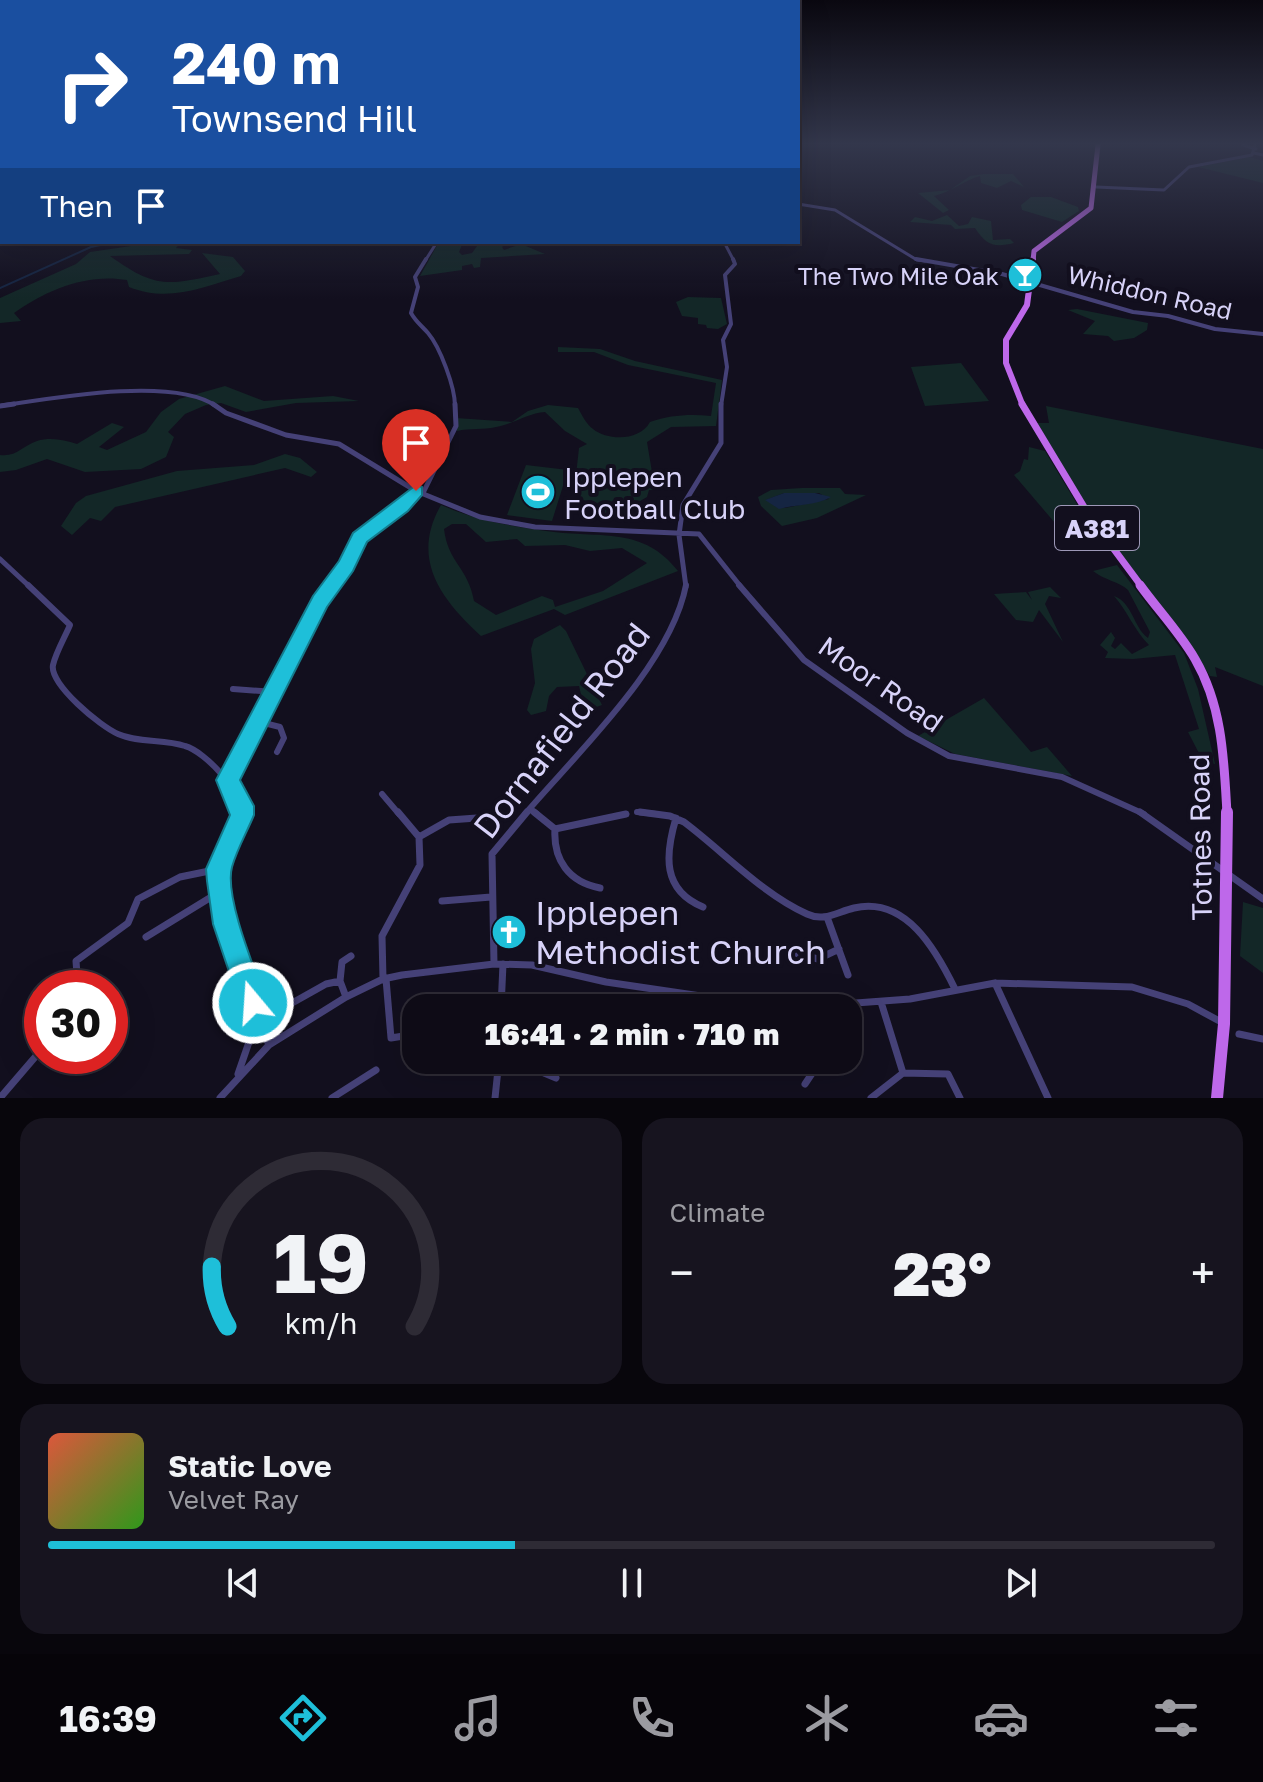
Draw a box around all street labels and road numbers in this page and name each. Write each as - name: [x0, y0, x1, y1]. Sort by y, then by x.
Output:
- street label: Whiddon Road: [1065, 259, 1235, 325]
- road number: A381: [1055, 506, 1139, 550]
- street label: Dornafield Road: [465, 614, 657, 846]
- street label: Moor Road: [812, 629, 950, 739]
- street label: Totnes Road: [1182, 753, 1218, 921]

